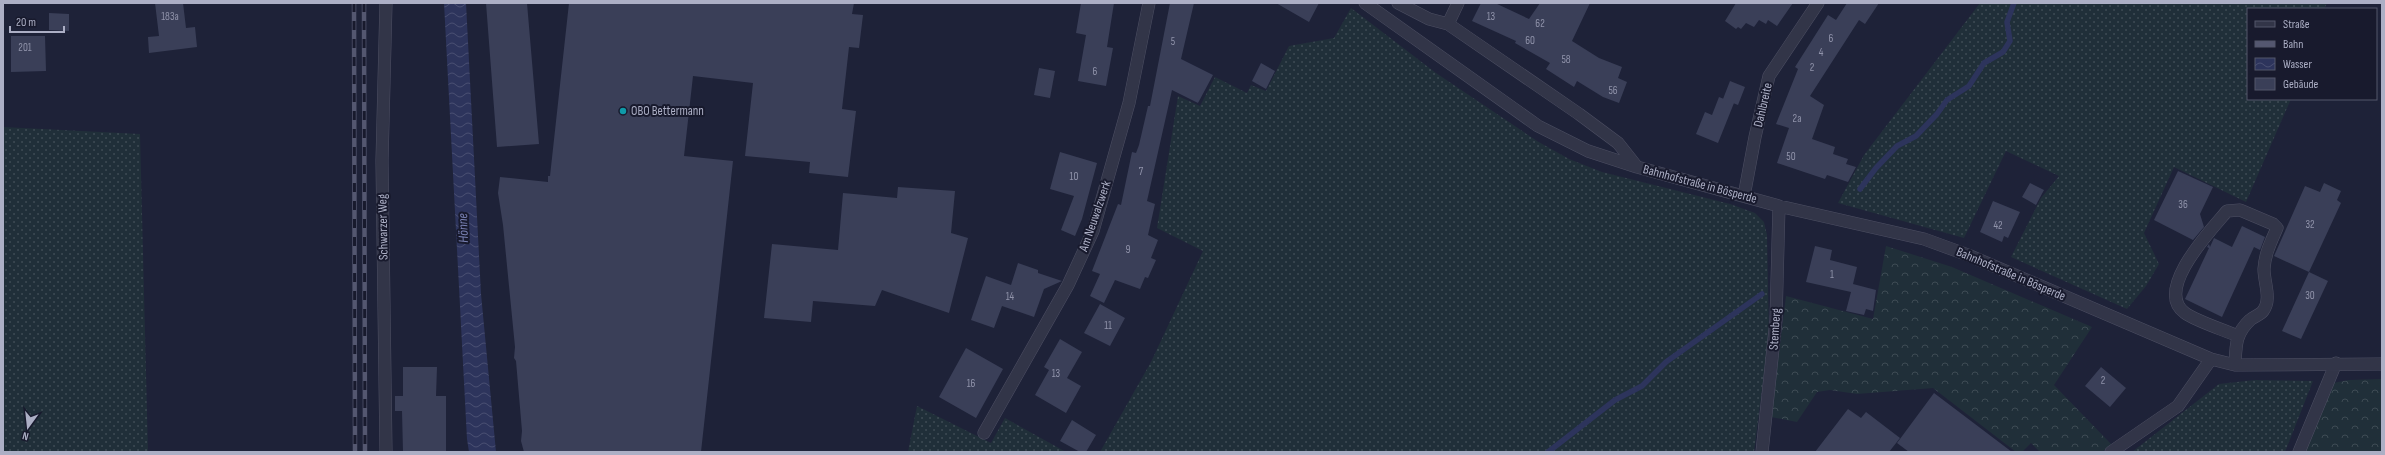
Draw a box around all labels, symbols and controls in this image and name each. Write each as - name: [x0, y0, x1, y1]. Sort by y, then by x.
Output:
- scale bar: [10, 8, 64, 34]
- legend: [2247, 8, 2377, 100]
- house number: 183a: [161, 10, 179, 23]
- house number: 13: [1487, 10, 1496, 23]
- text: 20 m: [16, 15, 36, 30]
- house number: 62: [1535, 17, 1545, 30]
- text: Straße: [2283, 17, 2310, 32]
- house number: 6: [1829, 32, 1834, 45]
- house number: 60: [1525, 34, 1535, 47]
- house number: 5: [1171, 35, 1175, 48]
- text: Bahn: [2283, 37, 2303, 52]
- house number: 201: [18, 41, 32, 54]
- house number: 4: [1819, 46, 1824, 59]
- house number: 58: [1561, 53, 1571, 66]
- text: Wasser: [2283, 57, 2312, 72]
- house number: 2: [1810, 61, 1815, 74]
- house number: 6: [1093, 65, 1098, 78]
- text: Gebäude: [2283, 77, 2318, 92]
- street label: Dahlbreite: [1750, 81, 1776, 129]
- house number: 56: [1608, 84, 1618, 97]
- place label: OBO Bettermann: [631, 103, 704, 119]
- marker: OBO Bettermann: [618, 106, 628, 116]
- house number: 2a: [1793, 112, 1801, 125]
- house number: 50: [1786, 150, 1796, 163]
- street label: Bahnhofstraße in Bösperde: [1641, 161, 1759, 207]
- house number: 7: [1139, 165, 1144, 178]
- house number: 10: [1070, 170, 1078, 183]
- street label: Am Neuwalzwerk: [1075, 178, 1115, 254]
- street label: Schwarzer Weg: [374, 194, 392, 260]
- house number: 36: [2178, 198, 2188, 211]
- water label: Hönne: [454, 212, 472, 243]
- house number: 32: [2305, 218, 2315, 231]
- house number: 42: [1993, 219, 2003, 232]
- house number: 9: [1126, 243, 1131, 256]
- street label: Bahnhofstraße in Bösperde: [1954, 244, 2068, 304]
- house number: 1: [1830, 268, 1834, 281]
- house number: 30: [2305, 289, 2315, 302]
- house number: 14: [1006, 290, 1015, 303]
- street label: Stemberg: [1766, 307, 1784, 351]
- house number: 11: [1104, 319, 1112, 332]
- house number: 13: [1052, 367, 1061, 380]
- house number: 2: [2101, 374, 2106, 387]
- house number: 16: [967, 377, 976, 390]
- north arrow: [8, 407, 48, 447]
- text: N: [21, 429, 30, 443]

